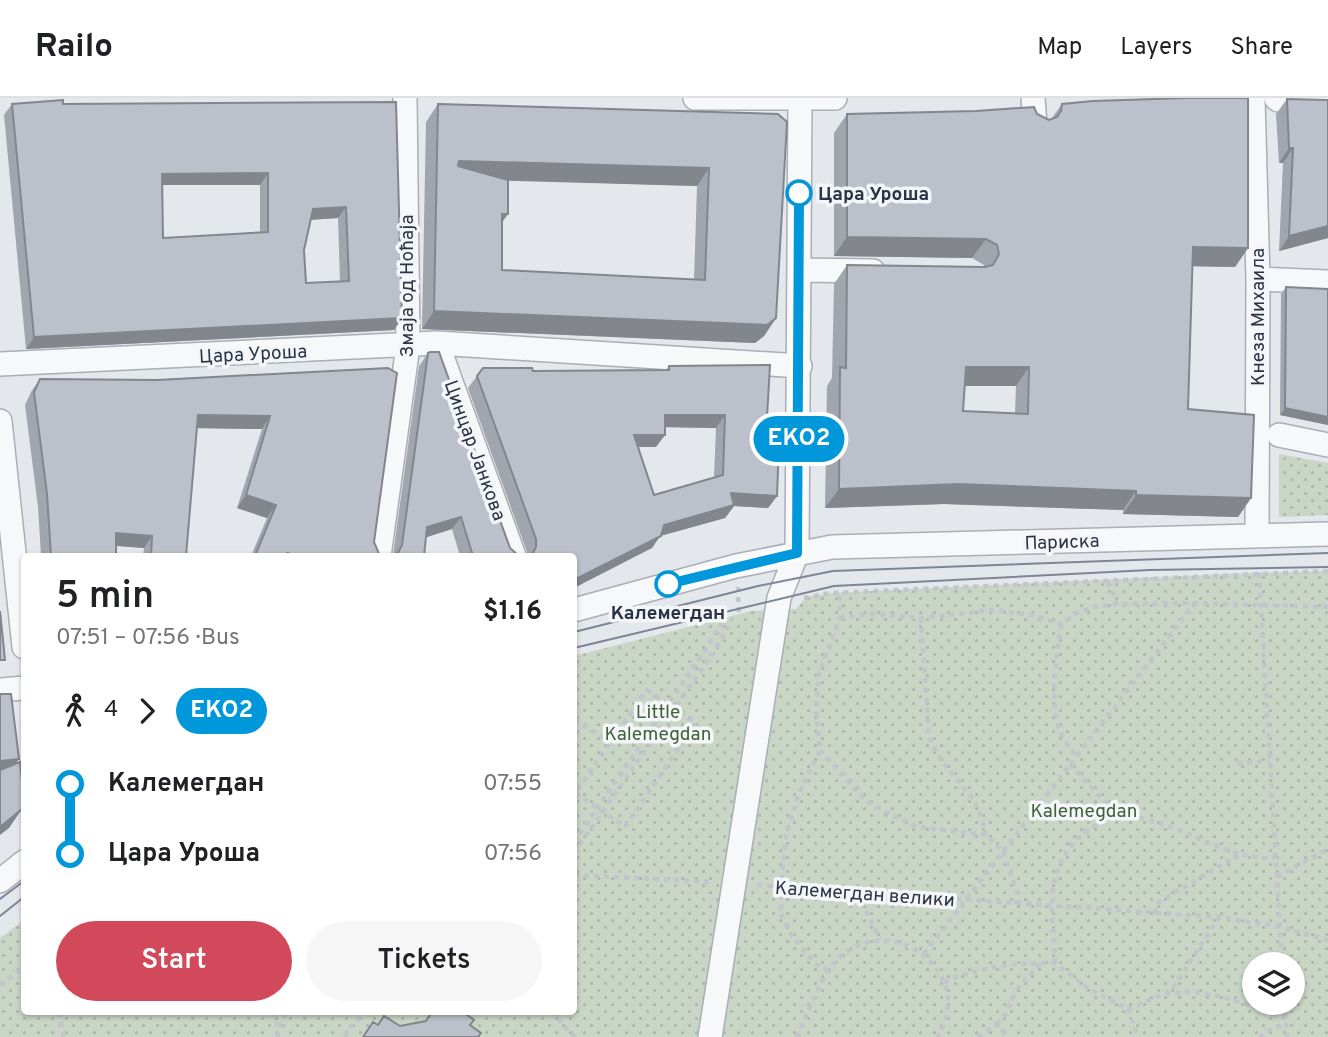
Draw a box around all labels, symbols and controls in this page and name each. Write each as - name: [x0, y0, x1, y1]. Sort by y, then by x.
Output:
- text: Railo: [35, 27, 113, 69]
- text: Map: [1037, 33, 1082, 63]
- text: Layers: [1120, 33, 1192, 63]
- text: Share: [1230, 33, 1293, 63]
- marker: Цара Уроша: [786, 180, 812, 206]
- place label: Цара Уроша: [818, 183, 929, 207]
- street label: Змаја од Ноћаја: [396, 215, 420, 357]
- street label: Кнеза Михаила: [1247, 248, 1271, 386]
- street label: Цара Уроша: [198, 340, 308, 370]
- street label: Цинцар Јанкова: [438, 377, 511, 524]
- line badge: EKO2: [750, 416, 848, 462]
- text: EKO2: [767, 424, 831, 454]
- street label: Париска: [1024, 530, 1100, 556]
- marker: Калемегдан: [655, 571, 681, 597]
- text: 5 min: [56, 573, 154, 622]
- text: $1.16: [483, 596, 542, 629]
- place label: Калемегдан: [611, 602, 725, 626]
- text: 07:51 – 07:56 · Bus: [56, 624, 240, 653]
- icon: walk: [56, 692, 94, 730]
- icon: forward: [128, 692, 166, 730]
- text: 4: [104, 696, 118, 725]
- text: EKO2: [190, 696, 253, 726]
- park label: Little Kalemegdan: [605, 701, 711, 747]
- text: Калемегдан: [108, 768, 264, 801]
- text: 07:55: [483, 770, 542, 799]
- park label: Kalemegdan: [1031, 800, 1137, 824]
- text: Цара Уроша: [108, 838, 260, 871]
- text: 07:56: [484, 840, 542, 869]
- street label: Калемегдан велики: [774, 877, 956, 913]
- button: Start: [56, 921, 292, 1001]
- button: Tickets: [306, 921, 542, 1001]
- map controls: [1242, 952, 1305, 1015]
- button: layers: [1242, 952, 1305, 1015]

